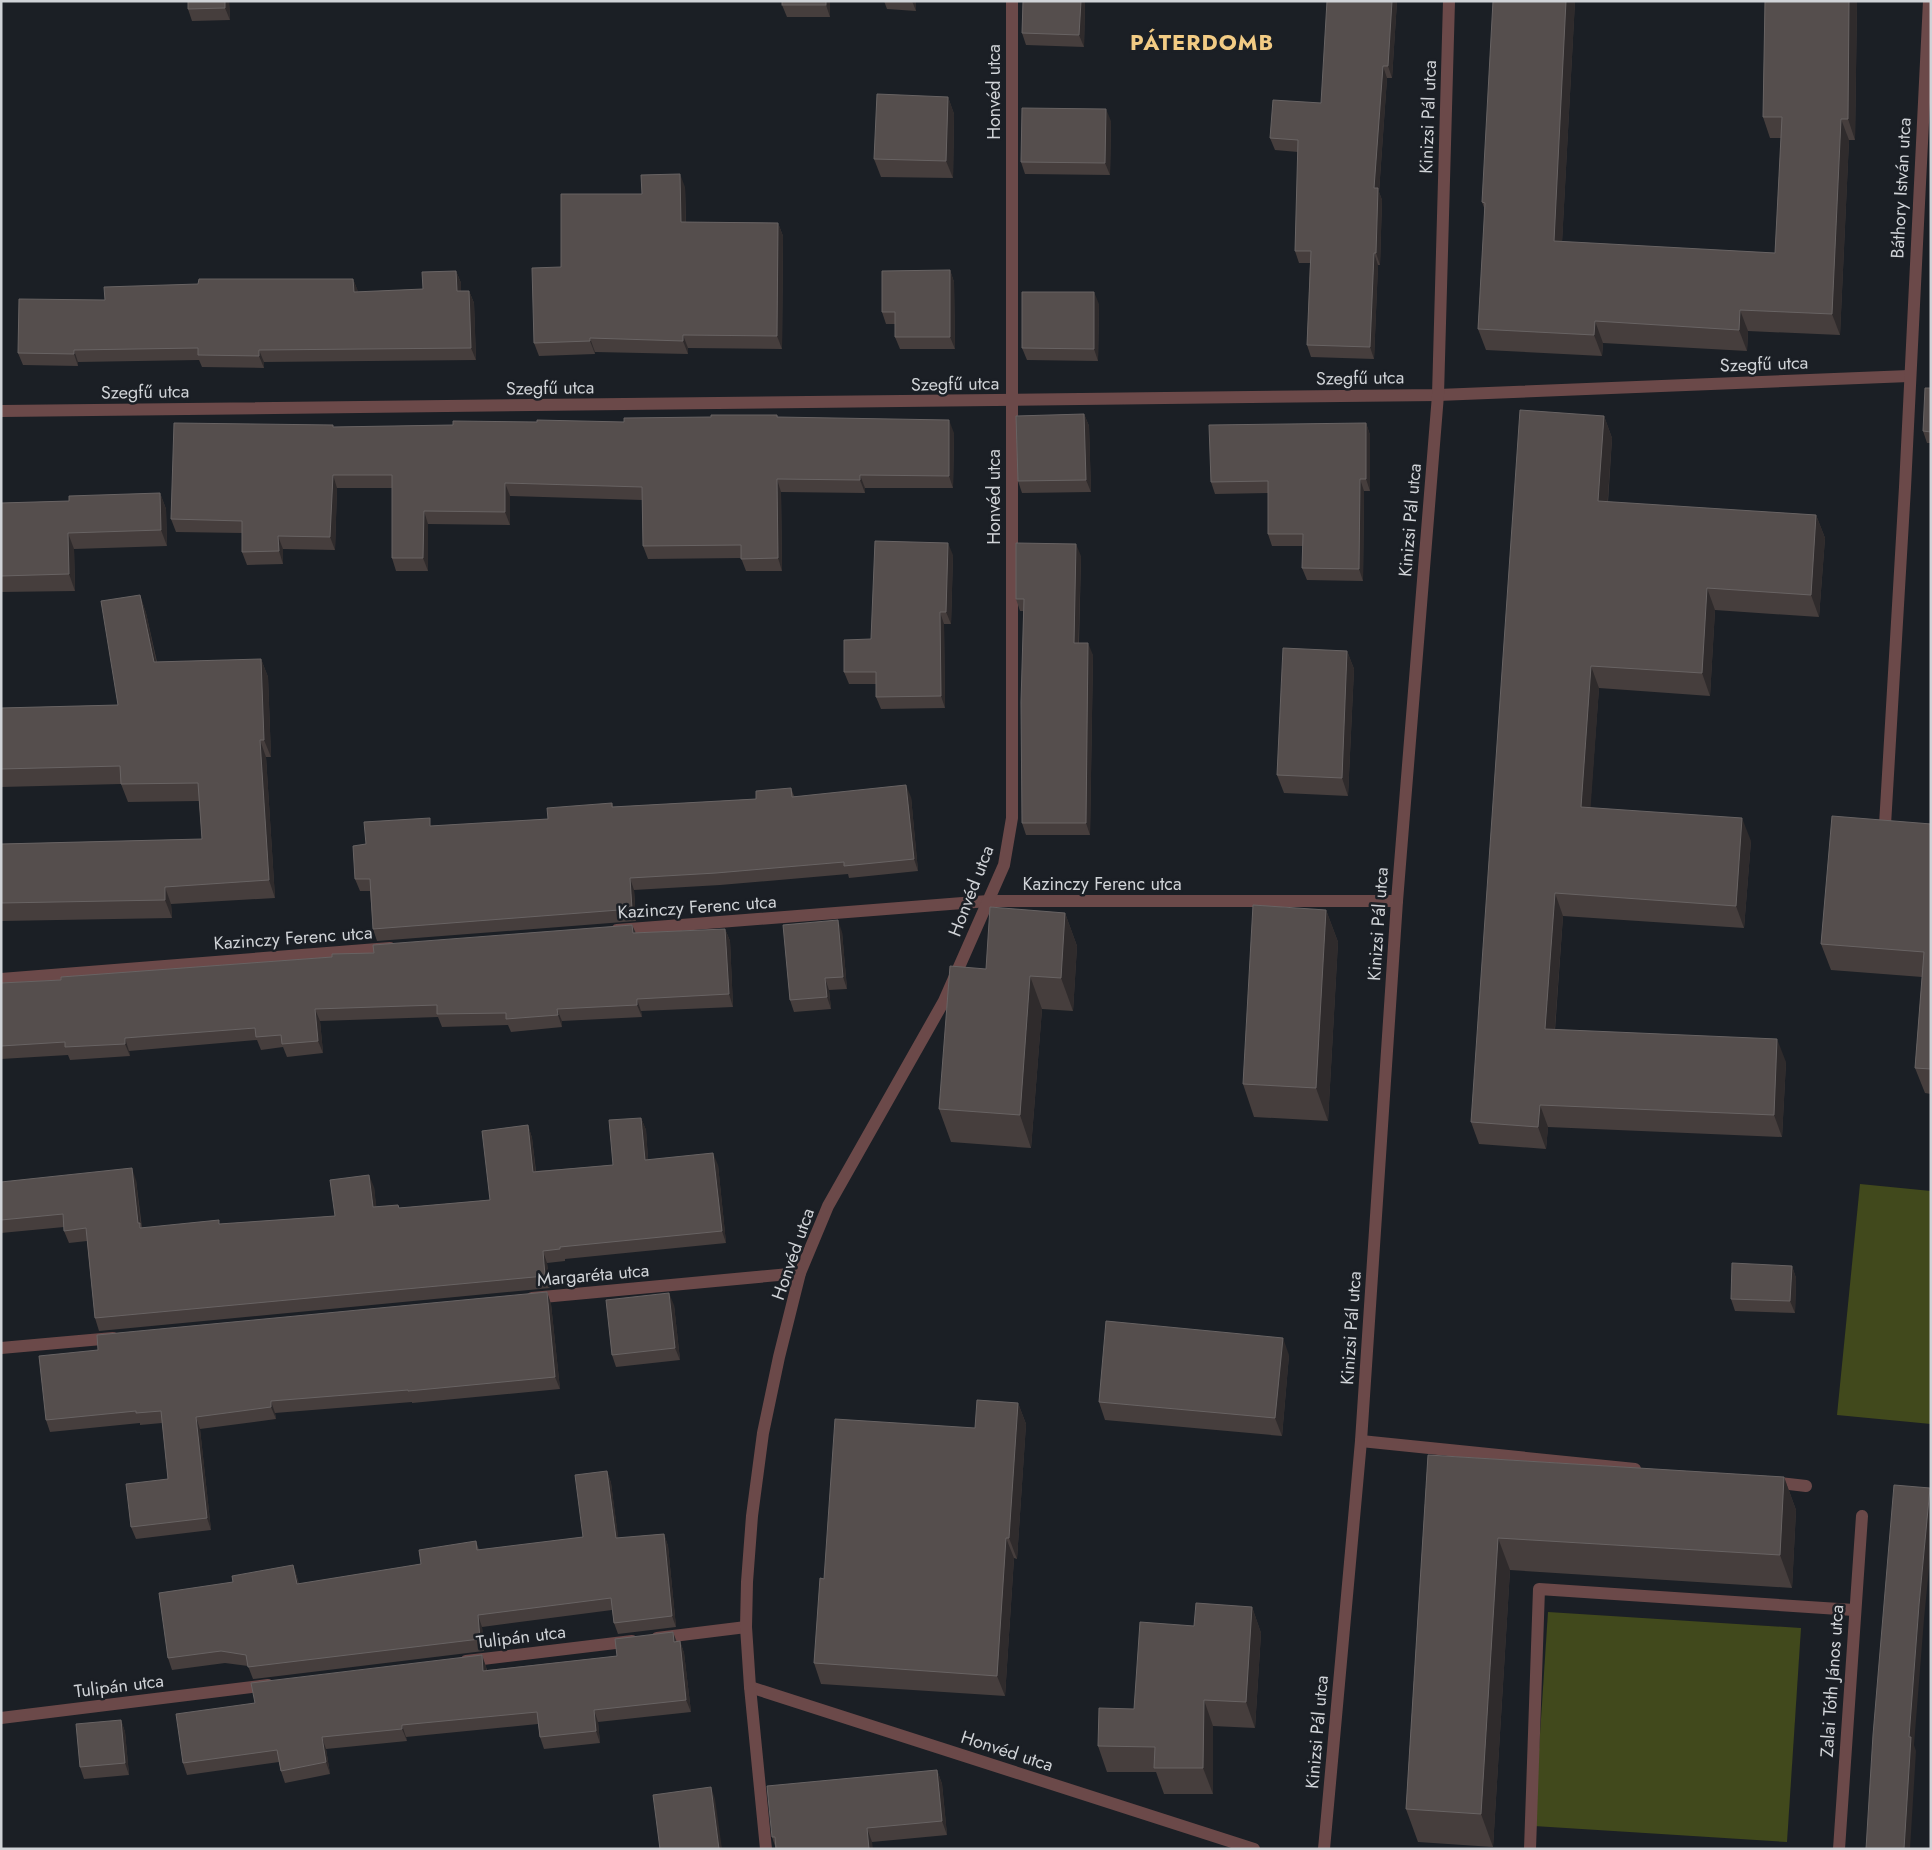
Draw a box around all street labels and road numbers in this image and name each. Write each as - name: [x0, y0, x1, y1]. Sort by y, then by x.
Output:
- street label: Honvéd utca: [981, 44, 1007, 140]
- street label: Kinizsi Pál utca: [1413, 60, 1443, 174]
- street label: Báthory István utca: [1884, 117, 1918, 259]
- street label: Szegfű utca: [1719, 349, 1809, 379]
- street label: Szegfű utca: [1316, 364, 1404, 392]
- street label: Szegfű utca: [911, 370, 999, 398]
- street label: Szegfű utca: [506, 374, 594, 402]
- street label: Szegfű utca: [101, 378, 189, 406]
- street label: Honvéd utca: [981, 449, 1007, 545]
- street label: Kinizsi Pál utca: [1392, 462, 1428, 578]
- street label: Honvéd utca: [942, 842, 1000, 940]
- street label: Kinizsi Pál utca: [1361, 866, 1395, 982]
- street label: Kazinczy Ferenc utca: [1022, 871, 1182, 897]
- street label: Kazinczy Ferenc utca: [617, 888, 777, 926]
- street label: Kazinczy Ferenc utca: [213, 919, 373, 957]
- street label: Honvéd utca: [765, 1205, 821, 1303]
- street label: Margaréta utca: [536, 1257, 650, 1293]
- street label: Kinizsi Pál utca: [1334, 1270, 1368, 1386]
- street label: Zalai Tóth János utca: [1814, 1604, 1850, 1758]
- street label: Tulipán utca: [475, 1619, 567, 1655]
- street label: Tulipán utca: [73, 1668, 165, 1704]
- street label: Kinizsi Pál utca: [1299, 1674, 1335, 1790]
- street label: Honvéd utca: [957, 1724, 1057, 1778]

